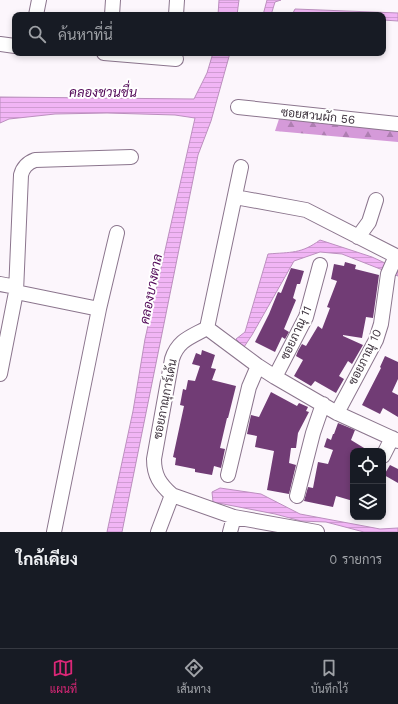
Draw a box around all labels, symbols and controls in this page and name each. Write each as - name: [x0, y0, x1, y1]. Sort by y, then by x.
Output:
- search box: [12, 12, 386, 56]
- icon: search: [26, 23, 48, 45]
- text: ค้นหาที่นี่: [58, 26, 113, 44]
- water label: คลองชวนชื่น: [69, 80, 138, 100]
- street label: ซอยสวนผัก 56: [280, 105, 356, 127]
- water label: คลองบางตาล: [137, 253, 165, 325]
- street label: ซอยภาณุ 11: [277, 304, 316, 363]
- street label: ซอยภาณุ 10: [345, 327, 386, 388]
- street label: ซอยภาณุการ์เด้น: [149, 357, 182, 441]
- map controls: [350, 448, 386, 520]
- button: locate: [350, 448, 386, 484]
- button: layers: [350, 484, 386, 520]
- text: ใกล้เคียง: [16, 549, 78, 569]
- text: 0 รายการ: [329, 552, 382, 567]
- tab: แผนที่: [50, 657, 77, 696]
- tab: เส้นทาง: [177, 657, 211, 696]
- tab: บันทึกไว้: [311, 657, 348, 696]

